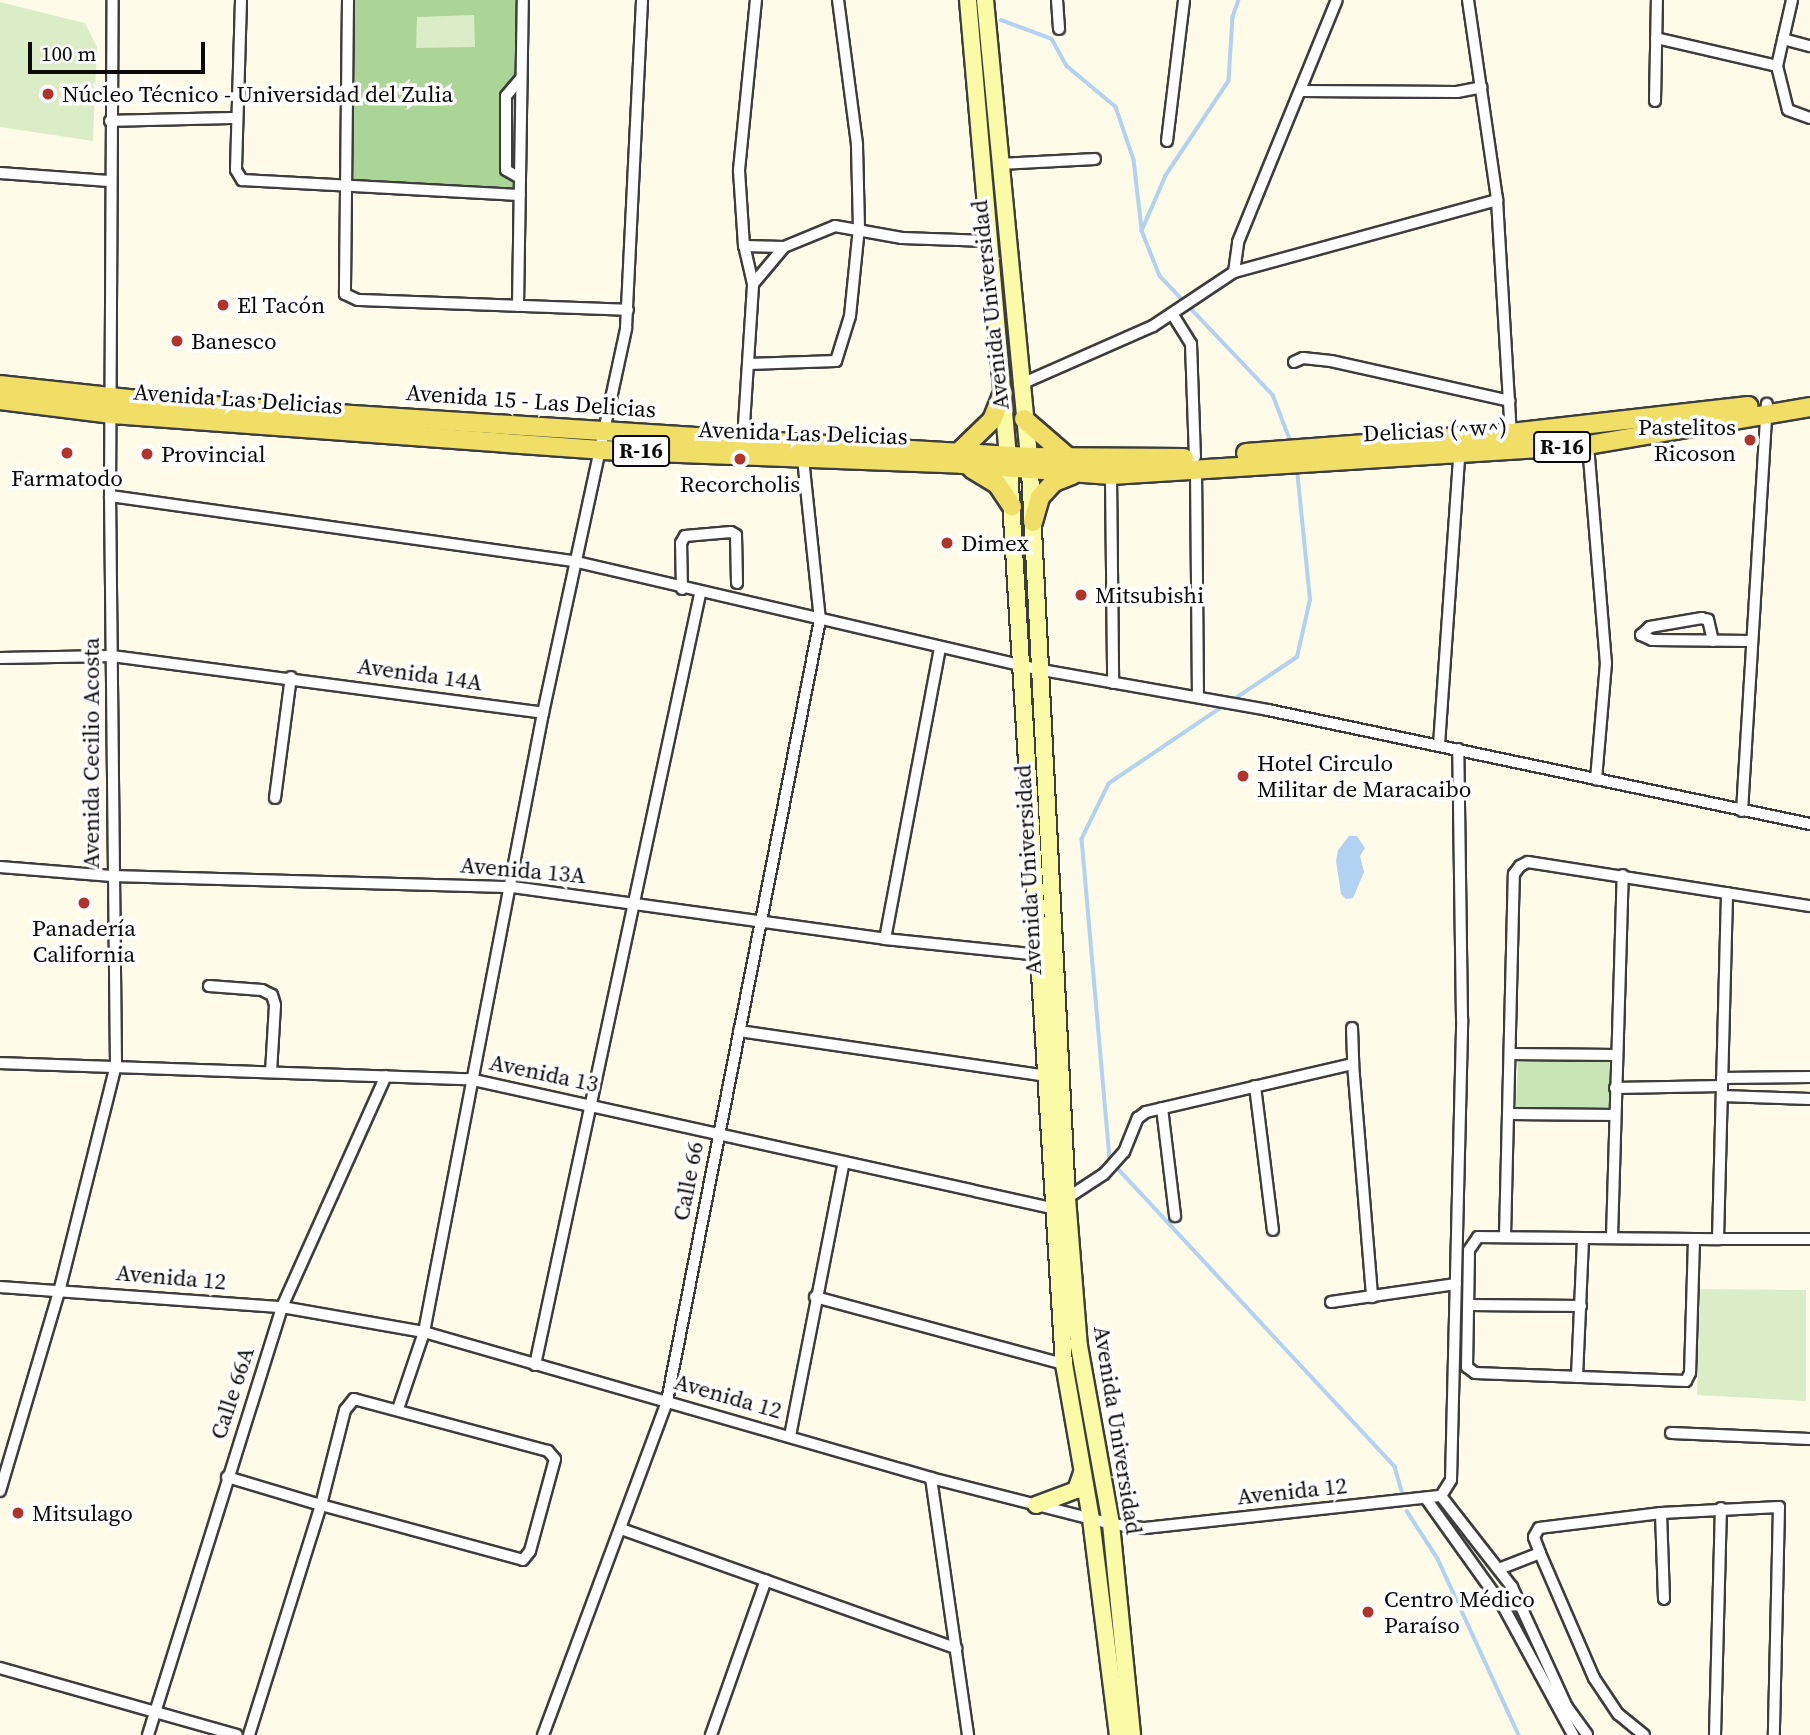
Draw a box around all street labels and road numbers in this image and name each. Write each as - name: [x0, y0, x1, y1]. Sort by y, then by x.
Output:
- street label: Avenida Universidad: [965, 199, 1015, 411]
- street label: Avenida Las Delicias: [133, 378, 343, 420]
- street label: Avenida 15 - Las Delicias: [405, 379, 657, 423]
- street label: Delicias (^w^): [1362, 412, 1508, 448]
- street label: Avenida Las Delicias: [698, 416, 908, 450]
- road number: R-16: [1532, 430, 1592, 464]
- road number: R-16: [611, 434, 671, 468]
- street label: Avenida Cecilio Acosta: [77, 637, 105, 869]
- street label: Avenida 14A: [356, 652, 484, 696]
- street label: Avenida Universidad: [1009, 764, 1047, 976]
- street label: Avenida 13A: [459, 851, 587, 889]
- street label: Avenida 13: [487, 1048, 601, 1098]
- street label: Calle 66: [667, 1139, 709, 1223]
- street label: Avenida 12: [115, 1258, 227, 1296]
- street label: Avenida Universidad: [1088, 1324, 1148, 1536]
- street label: Calle 66A: [204, 1343, 260, 1443]
- street label: Avenida 12: [671, 1368, 785, 1424]
- street label: Avenida 12: [1236, 1472, 1348, 1510]

